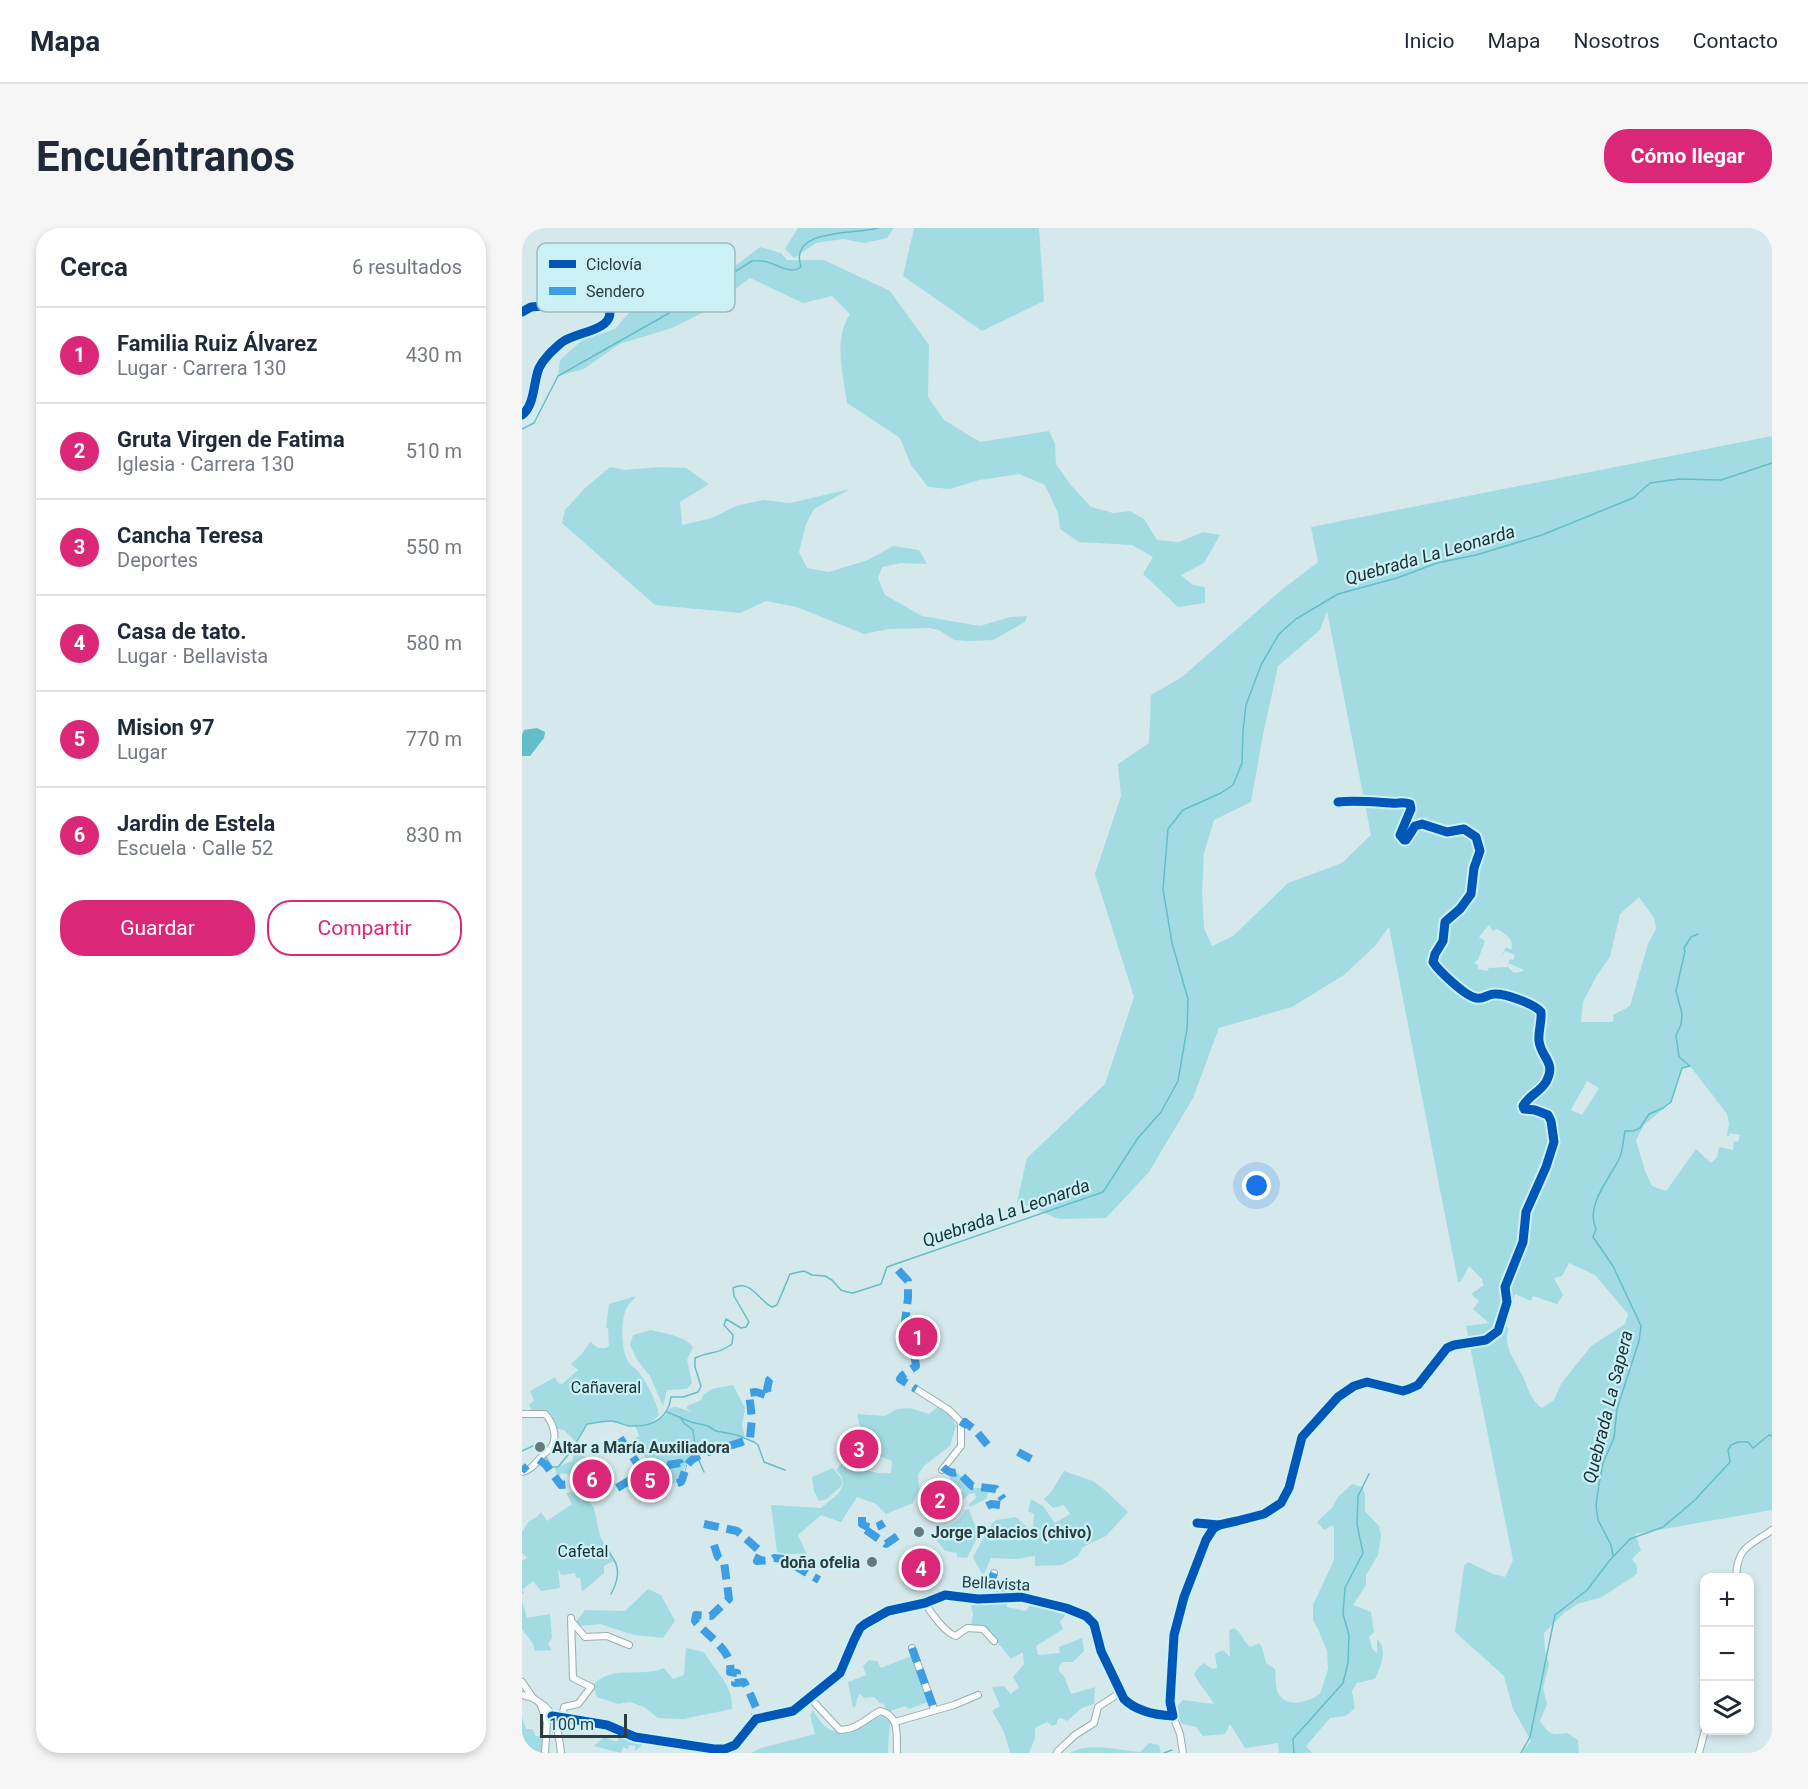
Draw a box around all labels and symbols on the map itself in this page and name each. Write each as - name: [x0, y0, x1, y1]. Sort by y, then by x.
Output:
- legend: [537, 243, 735, 312]
- text: Ciclovía: [586, 255, 642, 274]
- text: Sendero: [586, 282, 645, 301]
- water label: Quebrada La Leonarda: [1343, 520, 1517, 589]
- your location: [1242, 1171, 1271, 1200]
- water label: Quebrada La Leonarda: [919, 1174, 1092, 1251]
- pin: 1: [898, 1314, 938, 1360]
- water label: Quebrada La Sapera: [1578, 1328, 1637, 1486]
- park label: Cañaveral: [571, 1378, 641, 1397]
- pin: 3: [840, 1426, 878, 1472]
- place label: Altar a María Auxiliadora: [552, 1438, 730, 1457]
- marker: Altar a María Auxiliadora: [533, 1440, 547, 1454]
- pin: 6: [572, 1456, 612, 1502]
- pin: 5: [630, 1458, 670, 1502]
- pin: 2: [920, 1478, 960, 1522]
- place label: Jorge Palacios (chivo): [931, 1523, 1092, 1542]
- marker: Jorge Palacios (chivo): [912, 1525, 926, 1539]
- park label: Cafetal: [558, 1542, 608, 1561]
- pin: 4: [902, 1546, 940, 1590]
- place label: doña ofelia: [780, 1553, 860, 1572]
- marker: doña ofelia: [865, 1555, 879, 1569]
- street label: Bellavista: [961, 1572, 1031, 1595]
- scale bar: [540, 1711, 627, 1738]

